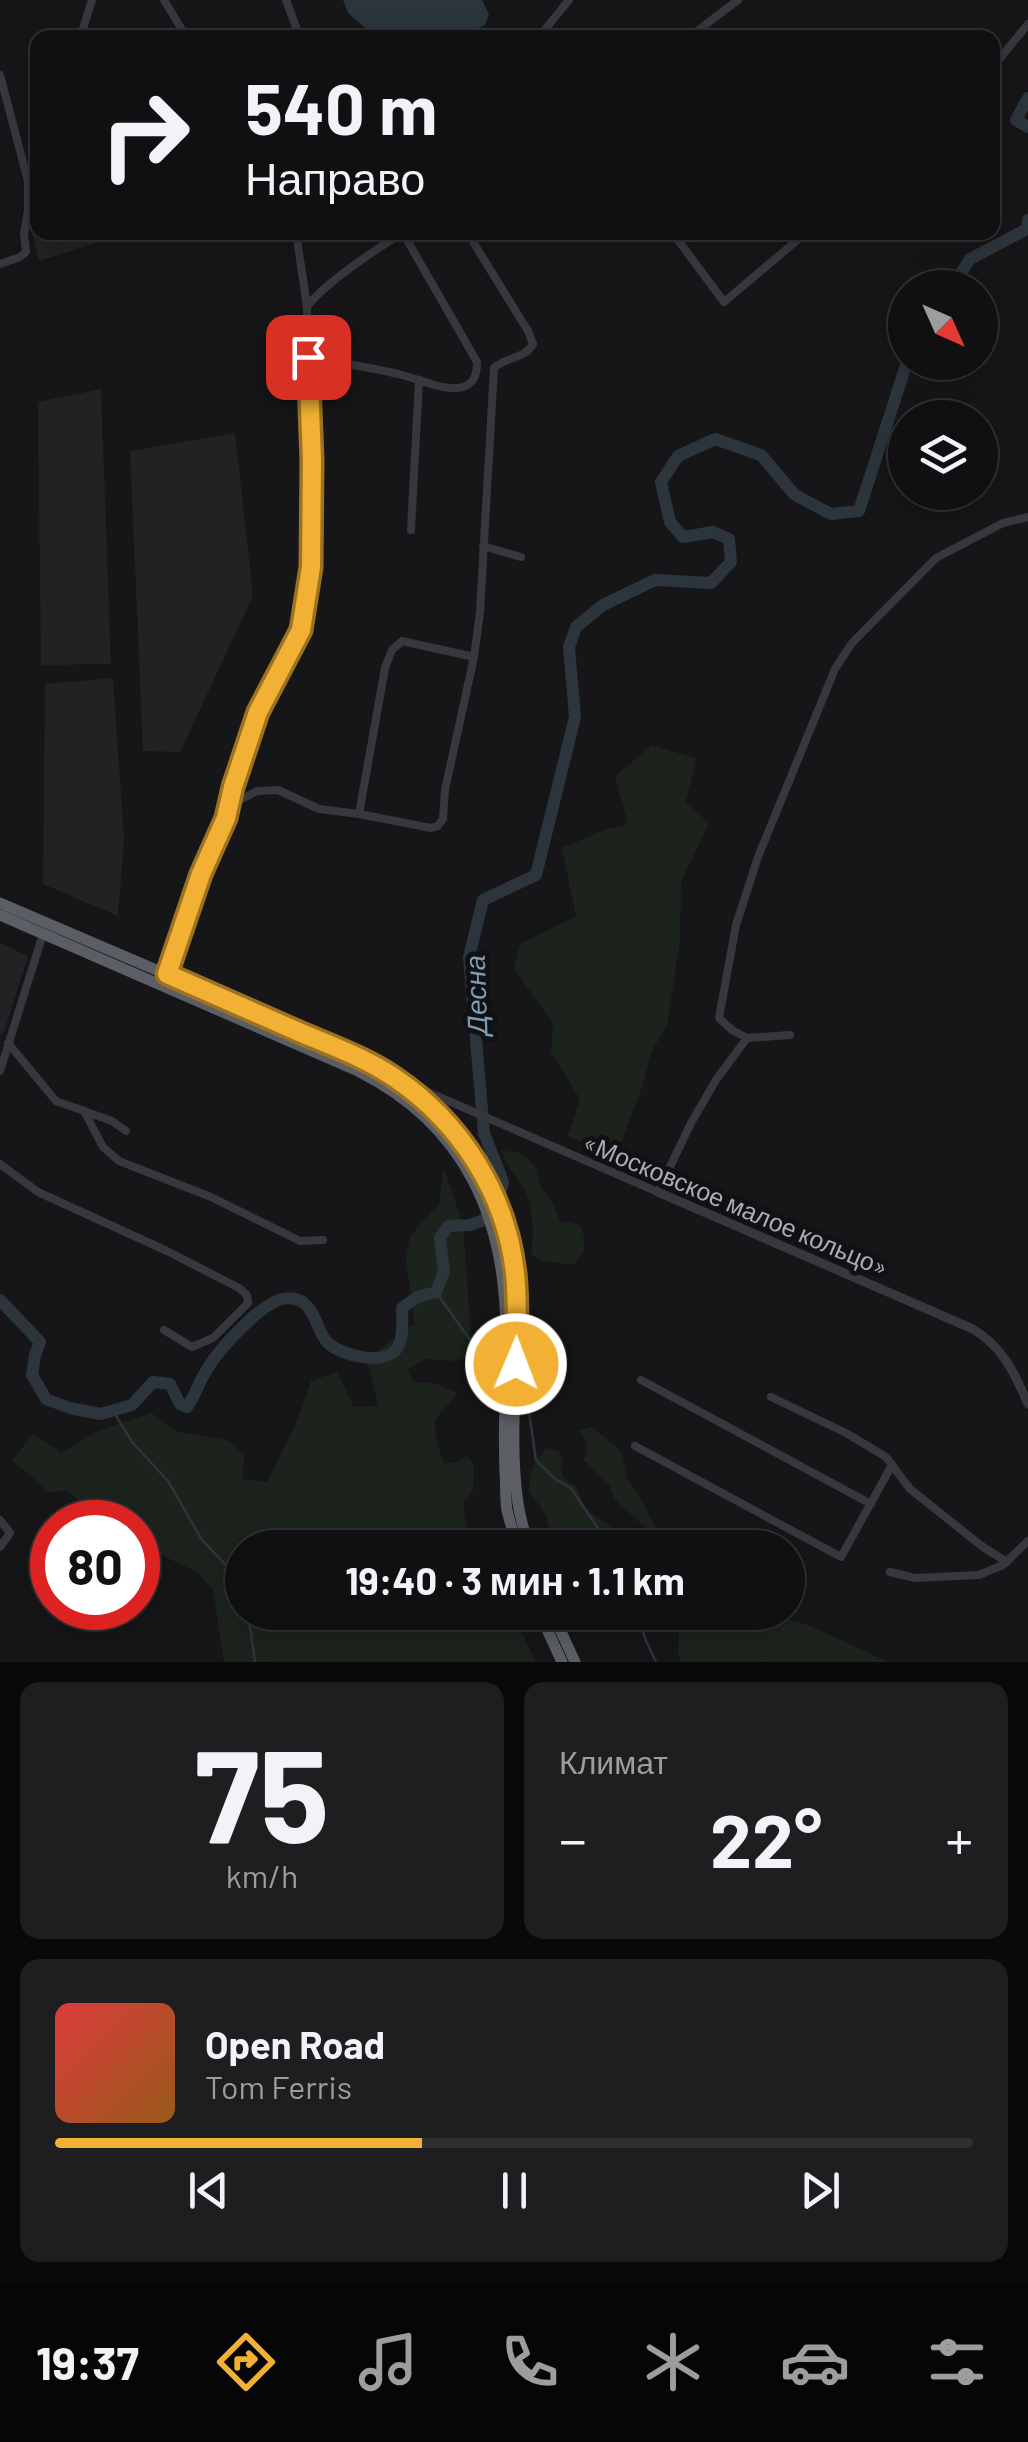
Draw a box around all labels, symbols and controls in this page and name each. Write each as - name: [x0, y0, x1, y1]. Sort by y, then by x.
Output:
- text: 540 m: [245, 65, 437, 149]
- icon: right: [80, 70, 210, 200]
- text: Направо: [245, 150, 425, 204]
- north arrow: [888, 270, 998, 380]
- map controls: [888, 270, 998, 510]
- pin: [266, 315, 351, 400]
- icon: arrive: [281, 330, 336, 385]
- button: layers: [888, 400, 998, 510]
- water label: Десна: [457, 954, 493, 1039]
- street label: «Московское малое кольцо»: [579, 1126, 893, 1282]
- position arrow: [464, 1312, 568, 1416]
- speed limit sign: 80: [30, 1500, 160, 1630]
- text: 19:40 · 3 мин · 1.1 km: [345, 1557, 685, 1603]
- text: 75: [195, 1713, 329, 1869]
- text: Климат: [559, 1742, 668, 1780]
- text: 22°: [710, 1793, 822, 1883]
- text: −: [559, 1805, 587, 1871]
- text: +: [945, 1805, 973, 1871]
- text: km/h: [226, 1856, 298, 1894]
- text: Open Road: [205, 2021, 385, 2067]
- text: Tom Ferris: [205, 2067, 352, 2105]
- icon: previous: [181, 2163, 236, 2218]
- icon: pause: [487, 2163, 542, 2218]
- icon: next: [793, 2163, 848, 2218]
- icon: directions: [211, 2327, 281, 2397]
- icon: music: [353, 2327, 423, 2397]
- icon: phone: [495, 2327, 565, 2397]
- icon: climate: [638, 2327, 708, 2397]
- icon: car: [780, 2327, 850, 2397]
- icon: filters: [922, 2327, 992, 2397]
- text: 19:37: [36, 2335, 139, 2389]

